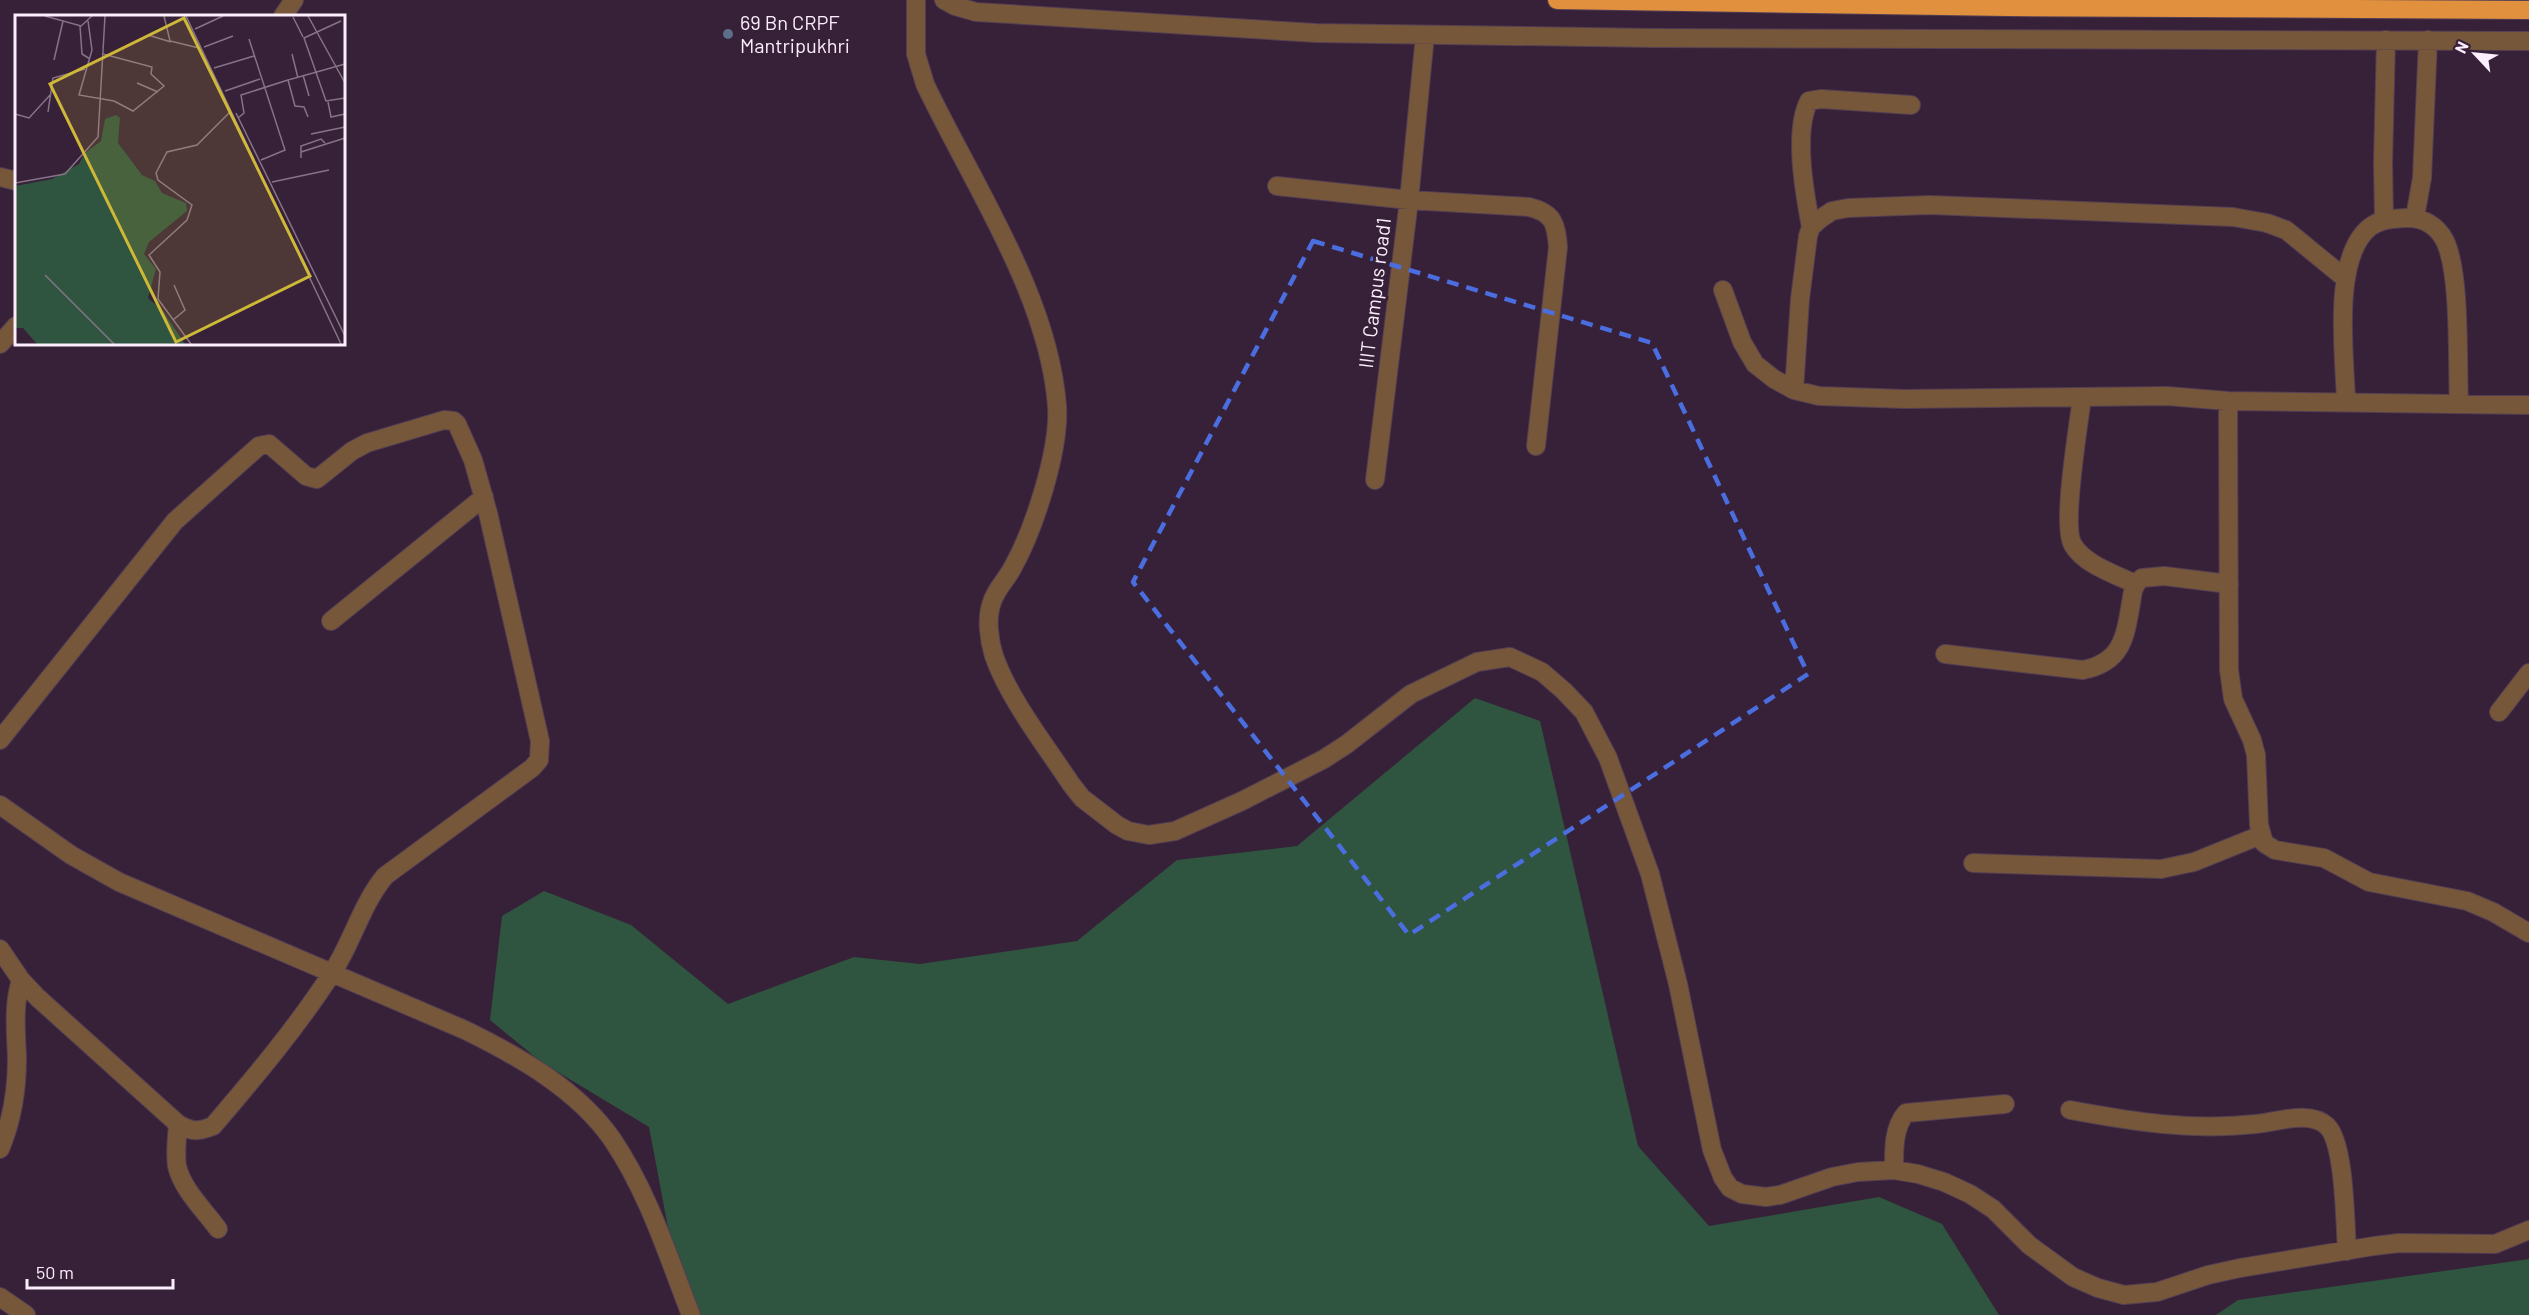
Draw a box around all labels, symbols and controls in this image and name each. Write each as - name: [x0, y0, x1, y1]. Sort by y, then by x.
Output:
- place label: 69 Bn CRPF Mantripukhri: [740, 10, 850, 57]
- inset map: [15, 15, 345, 345]
- north arrow: [2445, 24, 2505, 84]
- marker: 69 Bn CRPF Mantripukhri: [721, 27, 735, 41]
- text: N: [2450, 38, 2472, 56]
- street label: IIIT Campus road1: [1353, 216, 1395, 369]
- scale bar: [27, 1252, 172, 1290]
- text: 50 m: [36, 1261, 74, 1283]

